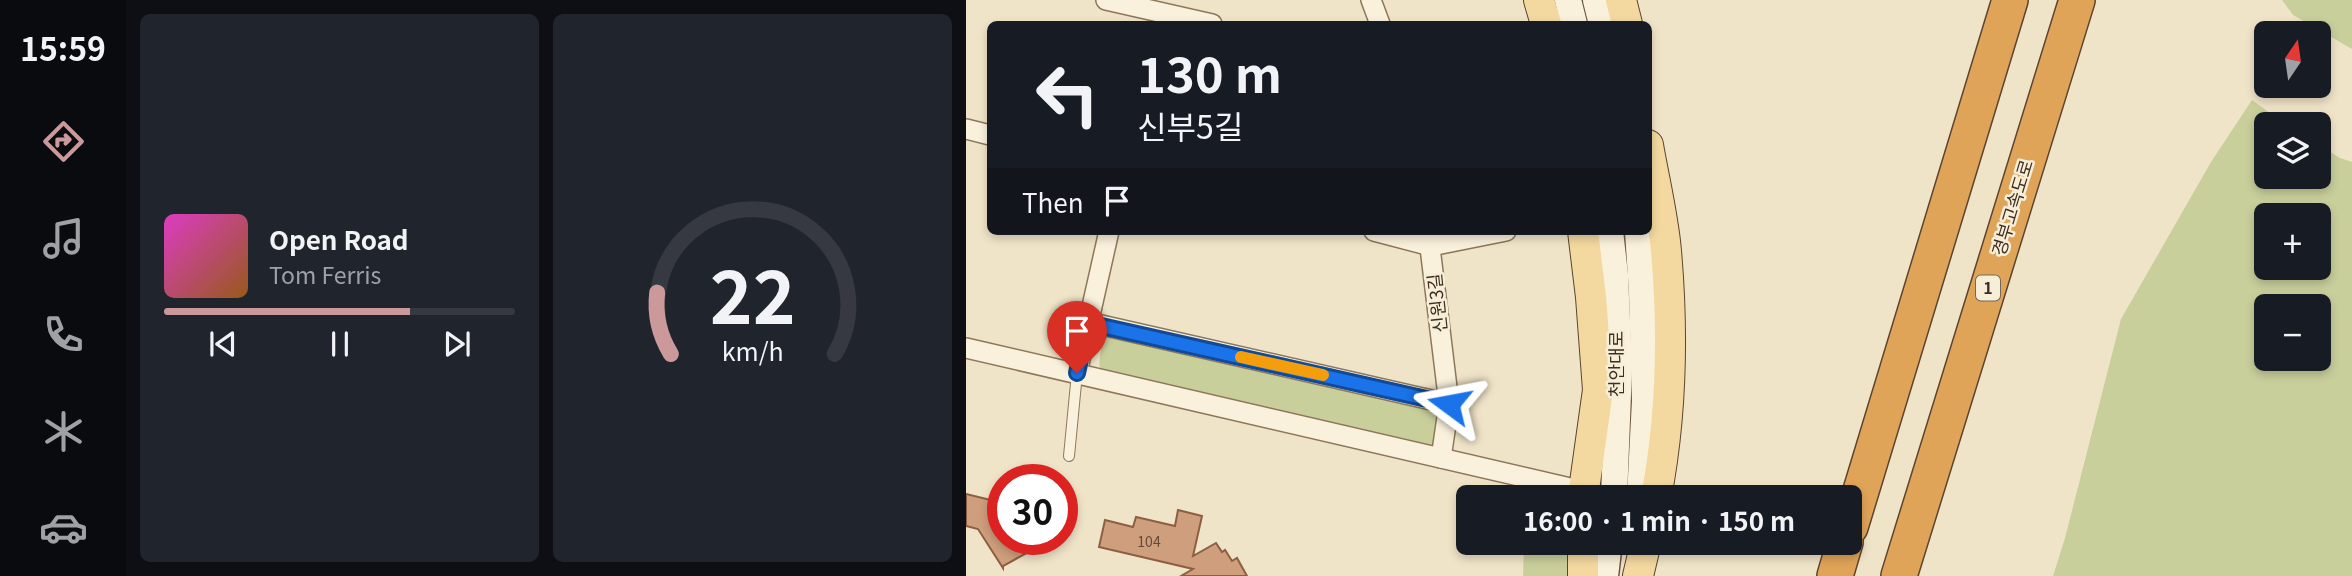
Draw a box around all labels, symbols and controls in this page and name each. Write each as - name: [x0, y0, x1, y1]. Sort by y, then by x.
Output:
- north arrow: [2254, 21, 2331, 98]
- map controls: [2254, 21, 2331, 371]
- text: 15:59: [20, 24, 106, 70]
- text: 130 m: [1137, 36, 1282, 107]
- icon: left: [1022, 49, 1113, 140]
- text: 신부5길: [1137, 102, 1243, 148]
- button: layers: [2254, 112, 2331, 189]
- icon: directions: [39, 117, 88, 166]
- street label: 경부고속도로: [1984, 156, 2038, 259]
- icon: arrive: [1098, 182, 1136, 220]
- text: Then: [1022, 183, 1084, 220]
- button: +: [2254, 203, 2331, 280]
- icon: music: [39, 214, 88, 263]
- text: Open Road: [269, 220, 409, 257]
- text: 22: [710, 240, 795, 345]
- text: Tom Ferris: [269, 257, 381, 291]
- street label: 신원3길: [1420, 272, 1452, 334]
- road number: 1: [1976, 276, 2000, 300]
- button: −: [2254, 294, 2331, 371]
- pin: [1047, 301, 1107, 373]
- icon: phone: [39, 310, 88, 359]
- icon: arrive: [1058, 312, 1096, 350]
- icon: previous: [204, 325, 242, 363]
- icon: pause: [321, 325, 359, 363]
- icon: next: [438, 325, 476, 363]
- street label: 천안대로: [1602, 331, 1628, 397]
- text: km/h: [722, 332, 783, 368]
- position arrow: [1412, 367, 1486, 441]
- icon: climate: [39, 407, 88, 456]
- speed limit sign: 30: [987, 464, 1078, 555]
- text: 16:00 · 1 min · 150 m: [1523, 501, 1795, 538]
- icon: car: [39, 503, 88, 552]
- house number: 104: [1137, 531, 1161, 551]

